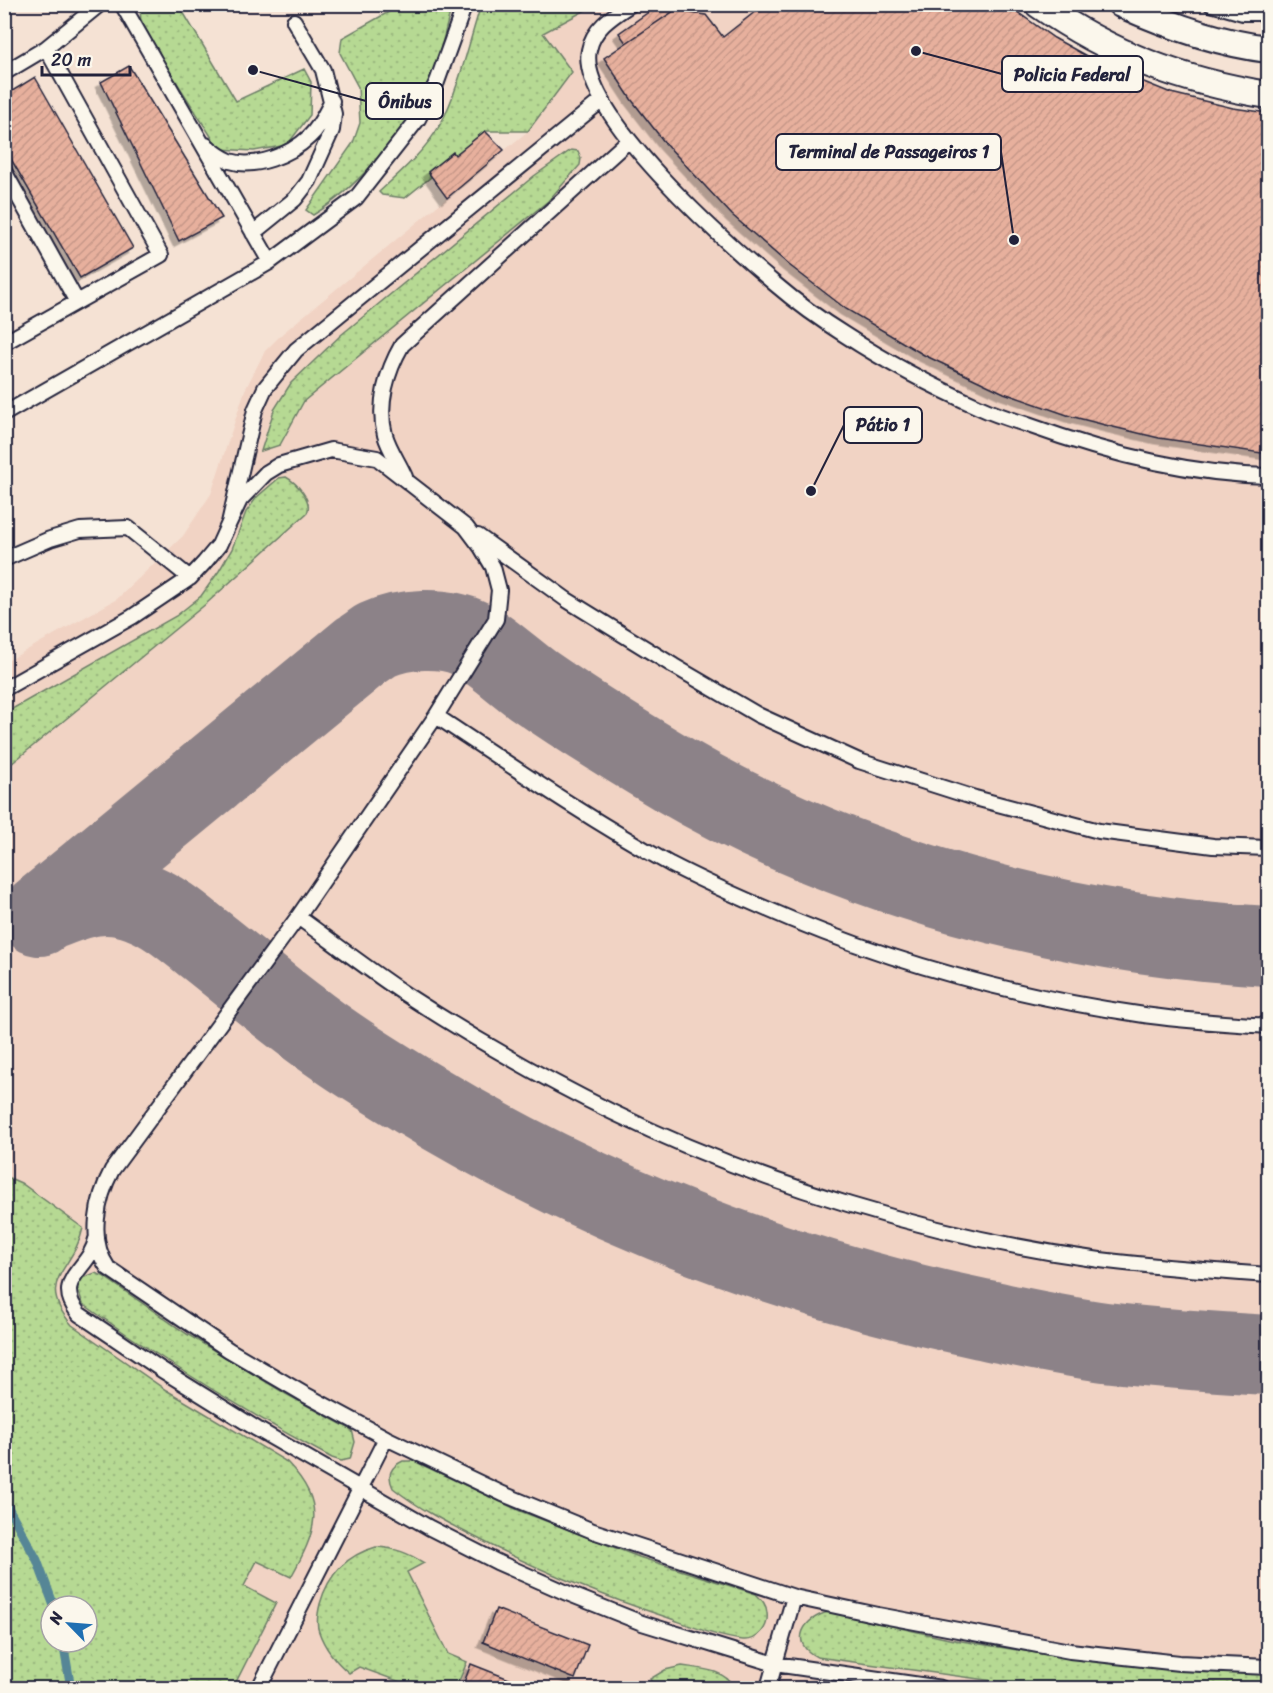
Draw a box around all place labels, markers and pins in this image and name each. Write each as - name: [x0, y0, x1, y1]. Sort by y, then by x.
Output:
- callout: Policia Federal: [1002, 56, 1143, 92]
- callout: Ônibus: [366, 83, 443, 119]
- callout: Terminal de Passageiros 1: [776, 134, 1001, 170]
- callout: Pátio 1: [844, 407, 922, 443]

